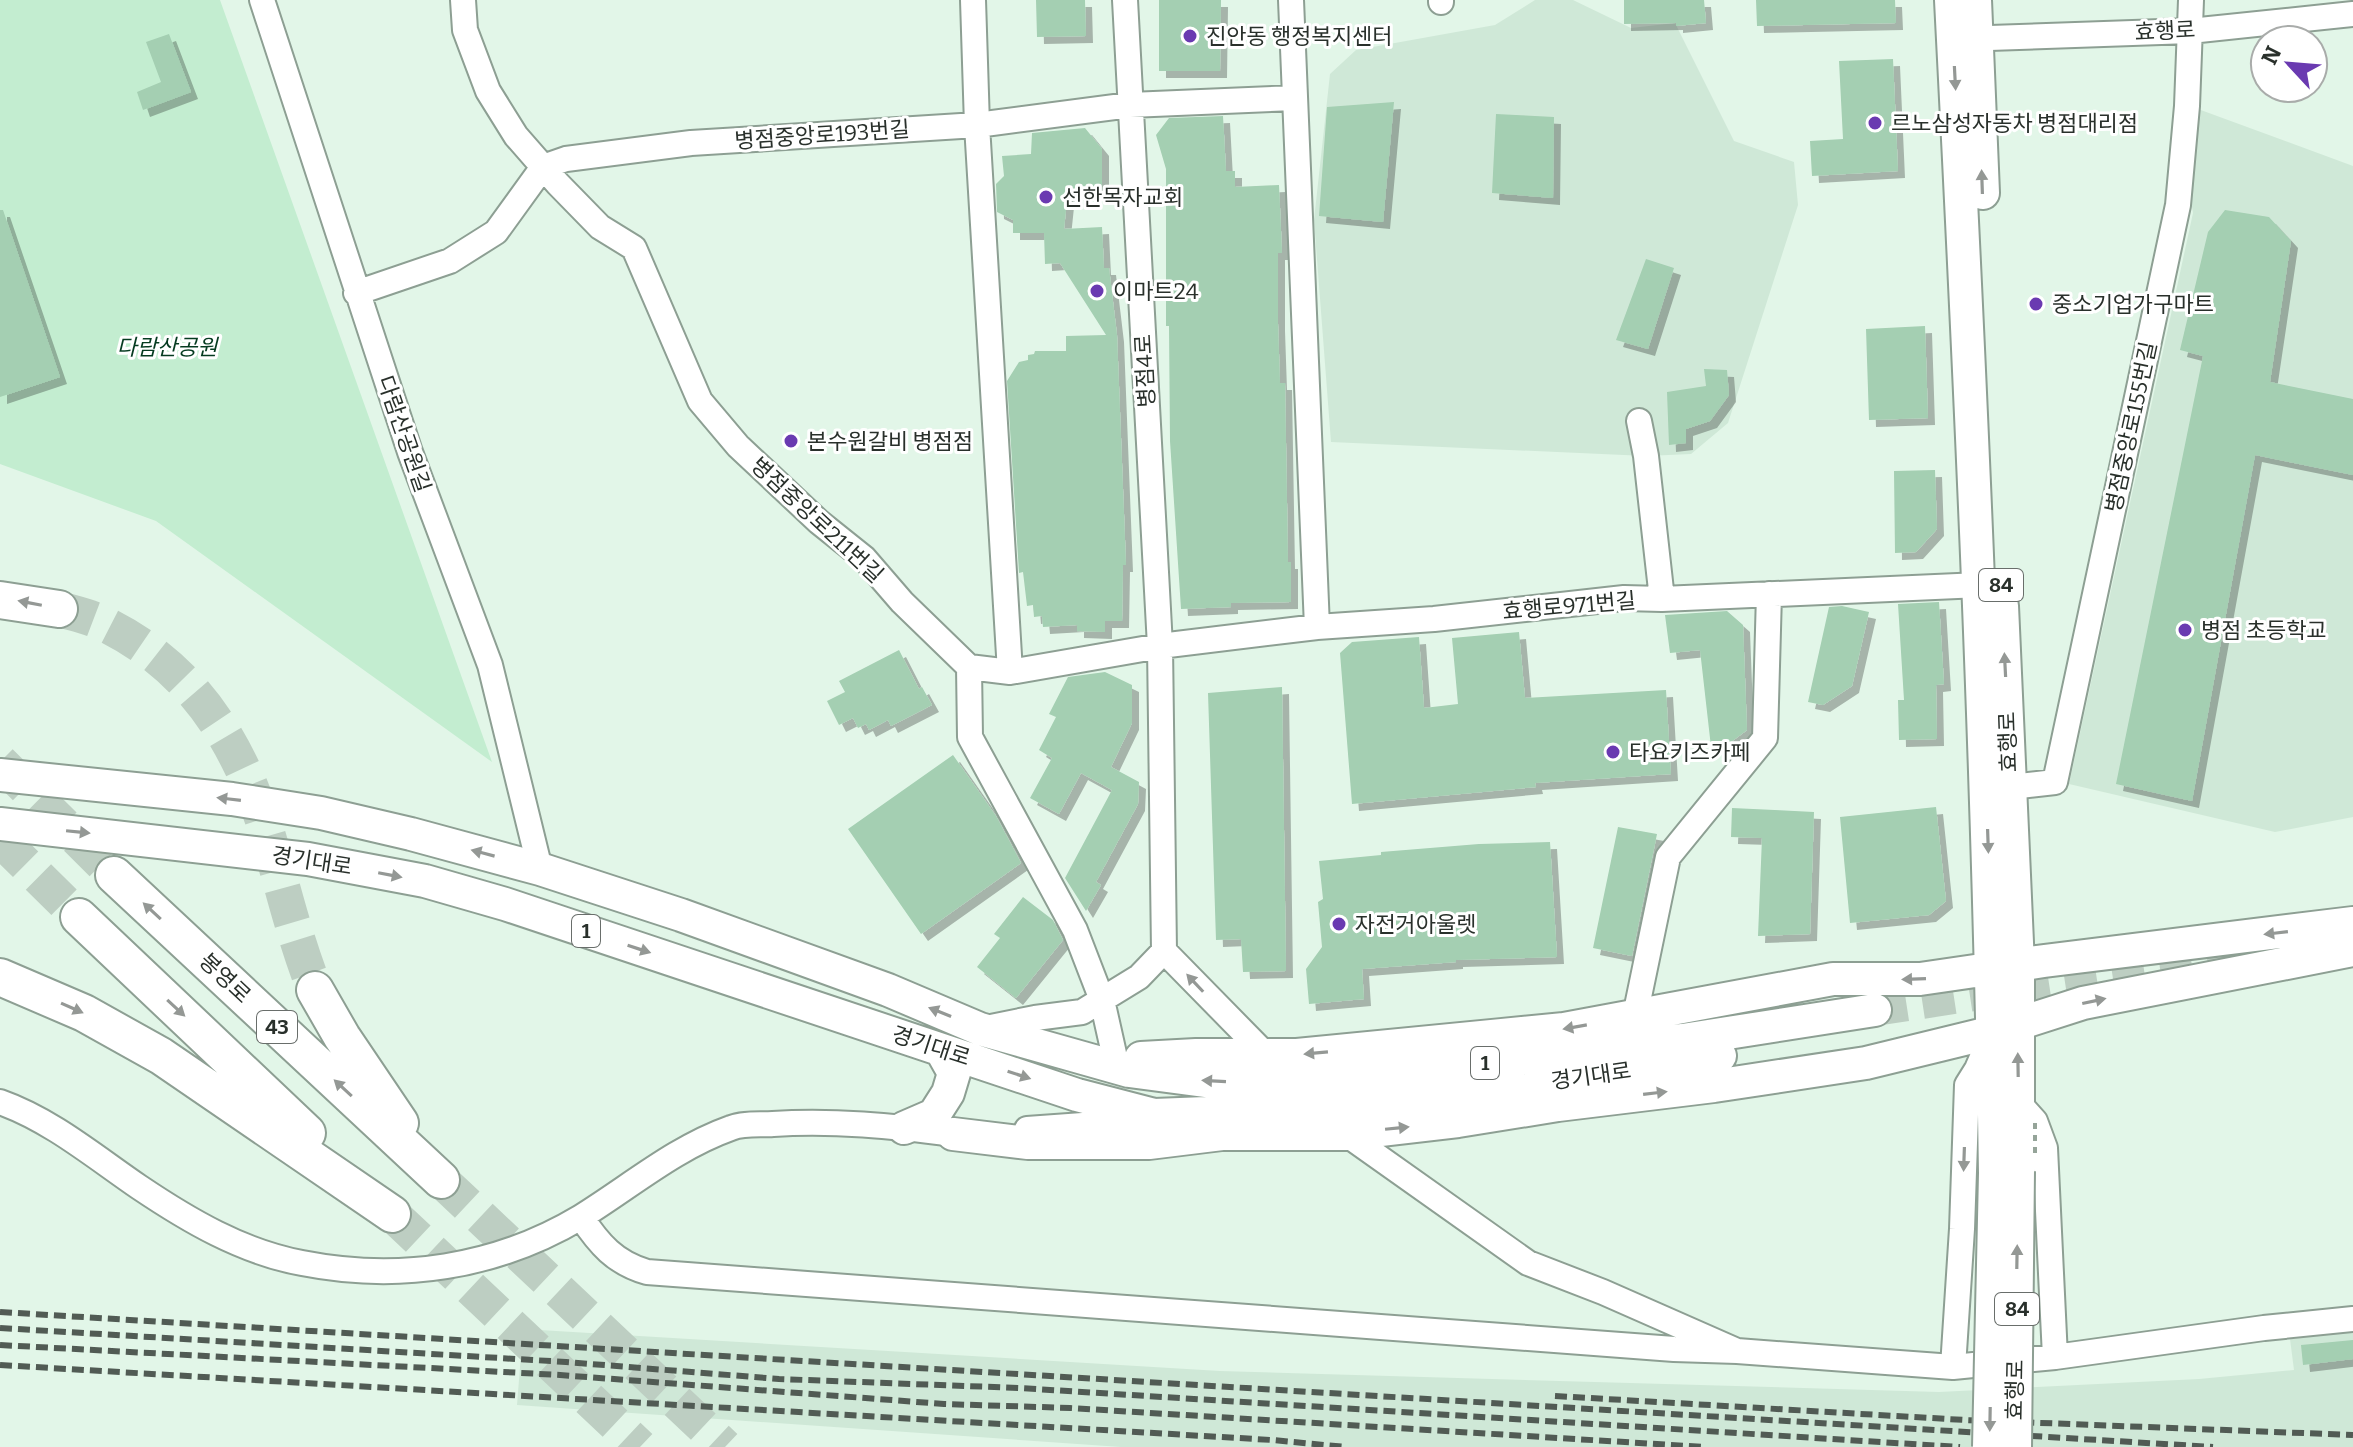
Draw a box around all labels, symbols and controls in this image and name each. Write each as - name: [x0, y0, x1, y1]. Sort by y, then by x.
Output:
- street label: 효행로: [2134, 16, 2196, 46]
- place label: 진안동 행정복지센터: [1206, 23, 1393, 50]
- north arrow: [2249, 24, 2329, 104]
- marker: 진안동 행정복지센터: [1181, 27, 1199, 45]
- text: N: [2256, 42, 2287, 69]
- one-way arrow: [1949, 66, 1962, 91]
- place label: 르노삼성자동차 병점대리점: [1891, 110, 2138, 137]
- marker: 르노삼성자동차 병점대리점: [1866, 114, 1884, 132]
- street label: 병점중앙로193번길: [733, 115, 911, 155]
- one-way arrow: [1976, 169, 1989, 194]
- place label: 선한목자교회: [1062, 184, 1183, 211]
- marker: 선한목자교회: [1037, 188, 1055, 206]
- place label: 이마트24: [1113, 278, 1199, 305]
- marker: 이마트24: [1088, 282, 1106, 300]
- place label: 중소기업가구마트: [2052, 291, 2214, 318]
- marker: 중소기업가구마트: [2027, 295, 2045, 313]
- park label: 다람산공원: [116, 334, 219, 361]
- street label: 병점4로: [1130, 334, 1160, 408]
- street label: 병점중앙로155번길: [2100, 339, 2162, 515]
- street label: 다람산공원길: [371, 372, 437, 496]
- place label: 본수원갈비 병점점: [807, 428, 973, 455]
- marker: 본수원갈비 병점점: [782, 432, 800, 450]
- street label: 병점중앙로211번길: [745, 452, 889, 588]
- road number: 84: [1979, 569, 2023, 601]
- street label: 효행로971번길: [1501, 587, 1637, 625]
- one-way arrow: [17, 597, 42, 609]
- place label: 병점 초등학교: [2201, 617, 2327, 644]
- marker: 병점 초등학교: [2176, 621, 2194, 639]
- one-way arrow: [1998, 652, 2011, 677]
- street label: 효행로: [1993, 711, 2023, 773]
- place label: 타요키즈카페: [1629, 739, 1750, 766]
- marker: 타요키즈카페: [1604, 743, 1622, 761]
- one-way arrow: [216, 792, 241, 805]
- one-way arrow: [66, 825, 91, 838]
- one-way arrow: [1982, 829, 1994, 854]
- street label: 경기대로: [270, 841, 354, 881]
- one-way arrow: [470, 847, 495, 859]
- one-way arrow: [378, 869, 403, 881]
- one-way arrow: [143, 903, 162, 921]
- place label: 자전거아울렛: [1355, 911, 1476, 938]
- road number: 1: [572, 915, 600, 947]
- marker: 자전거아울렛: [1330, 915, 1348, 933]
- one-way arrow: [2263, 927, 2288, 940]
- one-way arrow: [628, 944, 652, 956]
- street label: 봉영로: [194, 947, 256, 1009]
- one-way arrow: [1901, 972, 1926, 985]
- one-way arrow: [1187, 974, 1205, 993]
- one-way arrow: [2082, 994, 2107, 1007]
- one-way arrow: [166, 999, 185, 1017]
- one-way arrow: [60, 1001, 84, 1014]
- one-way arrow: [928, 1005, 952, 1018]
- road number: 43: [257, 1011, 297, 1043]
- street label: 경기대로: [888, 1021, 974, 1071]
- one-way arrow: [1562, 1021, 1587, 1033]
- one-way arrow: [1303, 1047, 1328, 1060]
- road number: 1: [1471, 1047, 1499, 1079]
- one-way arrow: [2011, 1052, 2024, 1077]
- street label: 경기대로: [1549, 1057, 1633, 1095]
- one-way arrow: [1007, 1070, 1031, 1082]
- one-way arrow: [1201, 1075, 1226, 1088]
- one-way arrow: [333, 1080, 352, 1098]
- one-way arrow: [1643, 1087, 1668, 1100]
- one-way arrow: [1385, 1121, 1410, 1134]
- one-way arrow: [1957, 1147, 1970, 1172]
- one-way arrow: [2011, 1244, 2023, 1269]
- road number: 84: [1995, 1293, 2039, 1325]
- street label: 효행로: [2001, 1359, 2029, 1421]
- one-way arrow: [1983, 1407, 1996, 1432]

